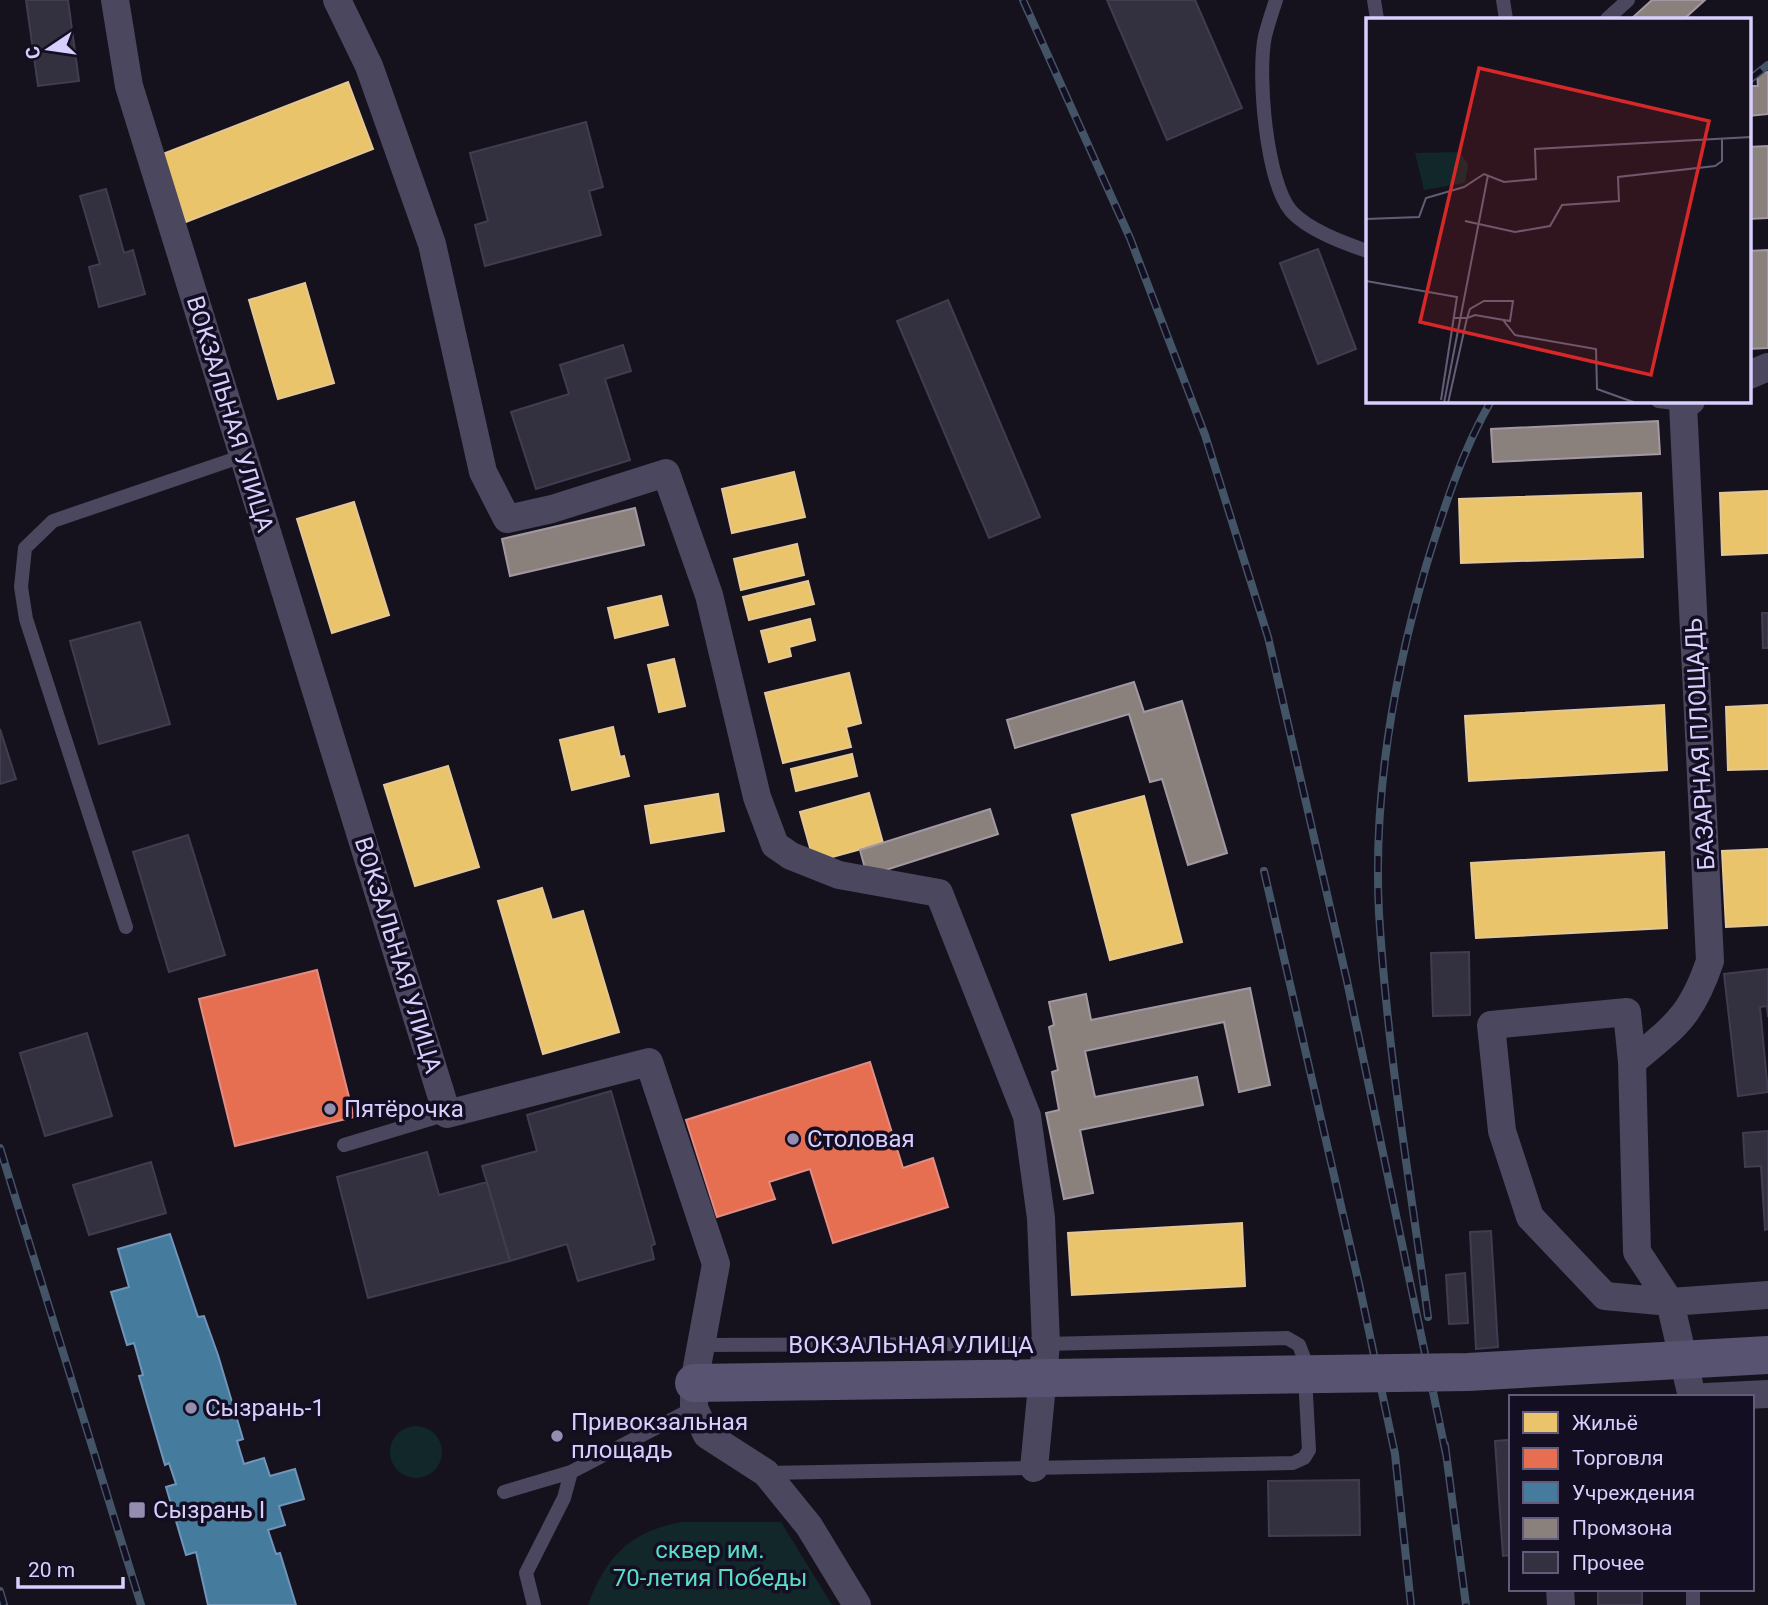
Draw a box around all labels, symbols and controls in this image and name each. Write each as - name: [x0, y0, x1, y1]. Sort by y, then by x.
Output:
- north arrow: [14, 14, 84, 84]
- inset map: [1366, 18, 1750, 402]
- text: С: [20, 44, 46, 61]
- street label: ВОКЗАЛЬНАЯ УЛИЦА: [181, 293, 279, 536]
- street label: БАЗАРНАЯ ПЛОЩАДЬ: [1679, 617, 1721, 871]
- street label: ВОКЗАЛЬНАЯ УЛИЦА: [349, 834, 447, 1077]
- place label: Пятёрочка: [344, 1095, 464, 1123]
- marker: Пятёрочка: [322, 1101, 338, 1117]
- place label: Столовая: [807, 1125, 915, 1153]
- marker: Столовая: [785, 1131, 801, 1147]
- street label: ВОКЗАЛЬНАЯ УЛИЦА: [788, 1331, 1034, 1359]
- place label: Сызрань-1: [205, 1394, 325, 1422]
- legend: [1509, 1395, 1754, 1591]
- marker: Сызрань-1: [183, 1400, 199, 1416]
- place label: Привокзальная площадь: [571, 1408, 748, 1464]
- text: Жильё: [1572, 1411, 1638, 1435]
- marker: Привокзальная площадь: [549, 1428, 565, 1444]
- text: Торговля: [1572, 1446, 1664, 1470]
- text: Учреждения: [1572, 1481, 1695, 1505]
- place label: Сызрань I: [153, 1496, 265, 1524]
- marker: Сызрань I: [127, 1500, 147, 1520]
- text: Промзона: [1572, 1516, 1673, 1540]
- park label: сквер им. 70-летия Победы: [613, 1536, 807, 1592]
- scale bar: [18, 1546, 122, 1590]
- text: Прочее: [1572, 1551, 1644, 1575]
- text: 20 m: [28, 1558, 75, 1582]

